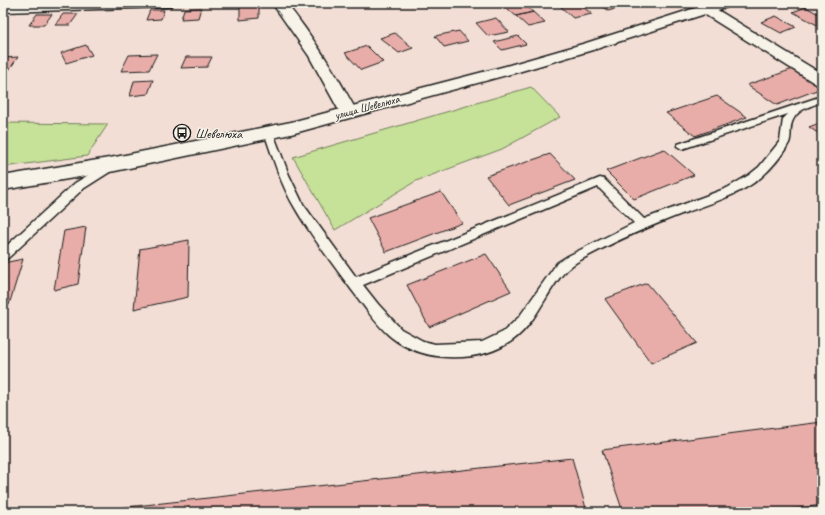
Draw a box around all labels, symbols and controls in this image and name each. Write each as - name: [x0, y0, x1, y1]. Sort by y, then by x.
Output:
- street label: улица Шевелюха: [332, 90, 402, 124]
- bus stop icon: Шевелюха: [172, 123, 192, 143]
- place label: Шевелюха: [195, 125, 243, 142]

